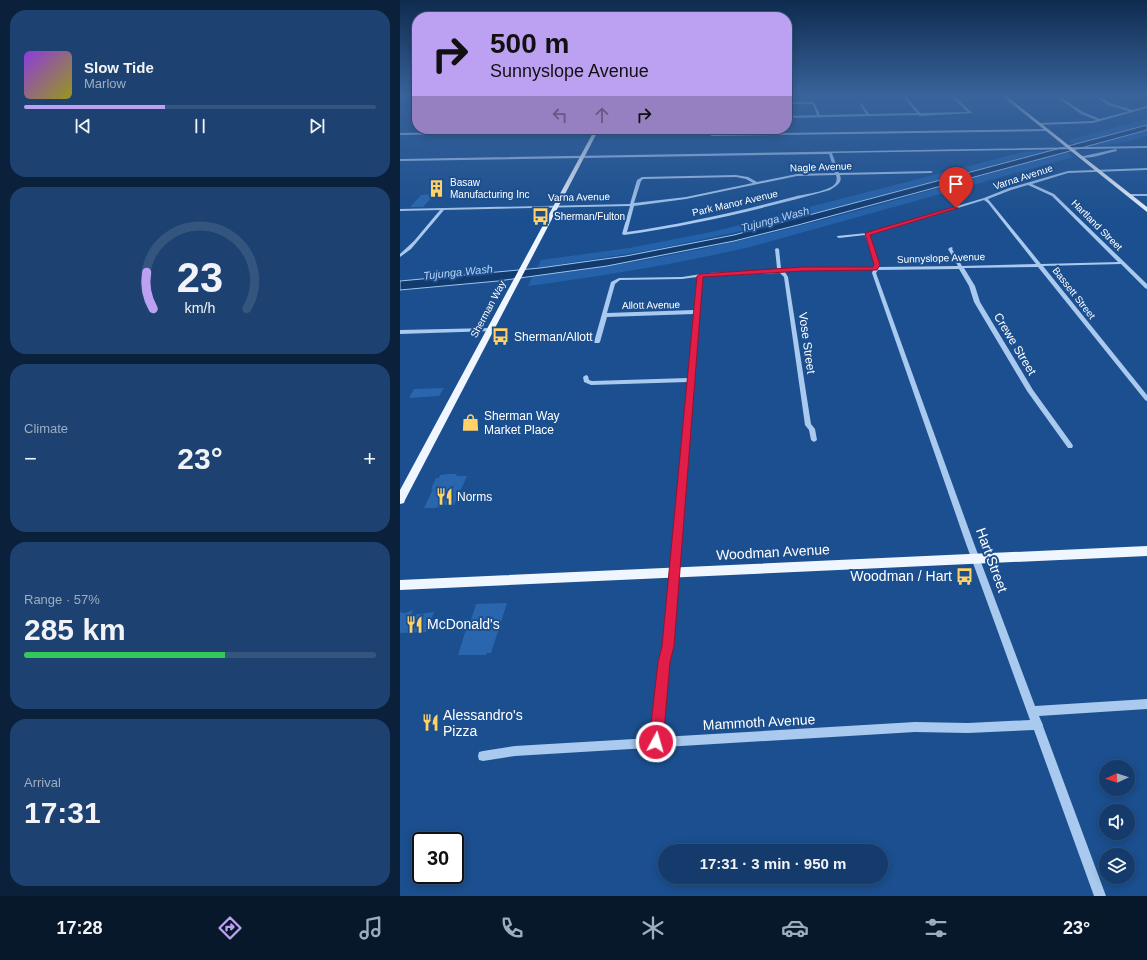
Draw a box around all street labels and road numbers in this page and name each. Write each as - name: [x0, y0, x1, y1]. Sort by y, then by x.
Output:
- street label: Nagle Avenue: [790, 160, 853, 174]
- street label: Varna Avenue: [992, 162, 1055, 192]
- street label: Park Manor Avenue: [691, 188, 779, 218]
- street label: Varna Avenue: [548, 191, 610, 203]
- street label: Hartland Street: [1069, 197, 1125, 253]
- street label: Sunnyslope Avenue: [897, 251, 986, 265]
- street label: Bassett Street: [1050, 265, 1098, 321]
- street label: Sherman Way: [468, 279, 508, 339]
- street label: Allott Avenue: [622, 299, 681, 311]
- street label: Crewe Street: [991, 310, 1039, 378]
- street label: Vose Street: [796, 311, 818, 375]
- street label: Hart Street: [973, 525, 1011, 595]
- street label: Woodman Avenue: [716, 541, 831, 563]
- street label: Mammoth Avenue: [702, 711, 816, 733]

